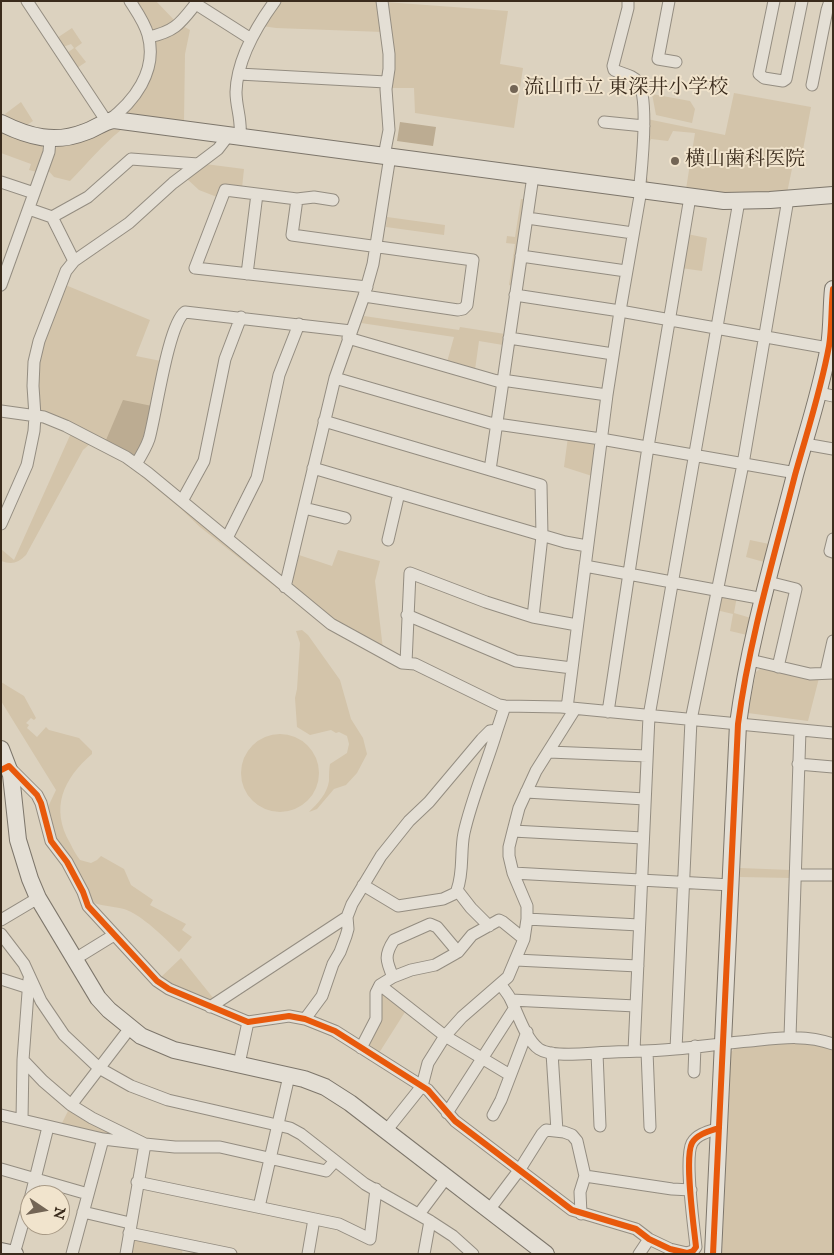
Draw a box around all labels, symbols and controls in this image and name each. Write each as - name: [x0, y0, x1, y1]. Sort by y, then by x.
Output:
- place label: 流山市立 東深井小学校: [524, 77, 728, 101]
- marker: 流山市立 東深井小学校: [508, 83, 520, 95]
- place label: 横山歯科医院: [685, 149, 805, 173]
- marker: 横山歯科医院: [669, 155, 681, 167]
- north arrow: [20, 1185, 70, 1235]
- text: N: [49, 1205, 69, 1221]

